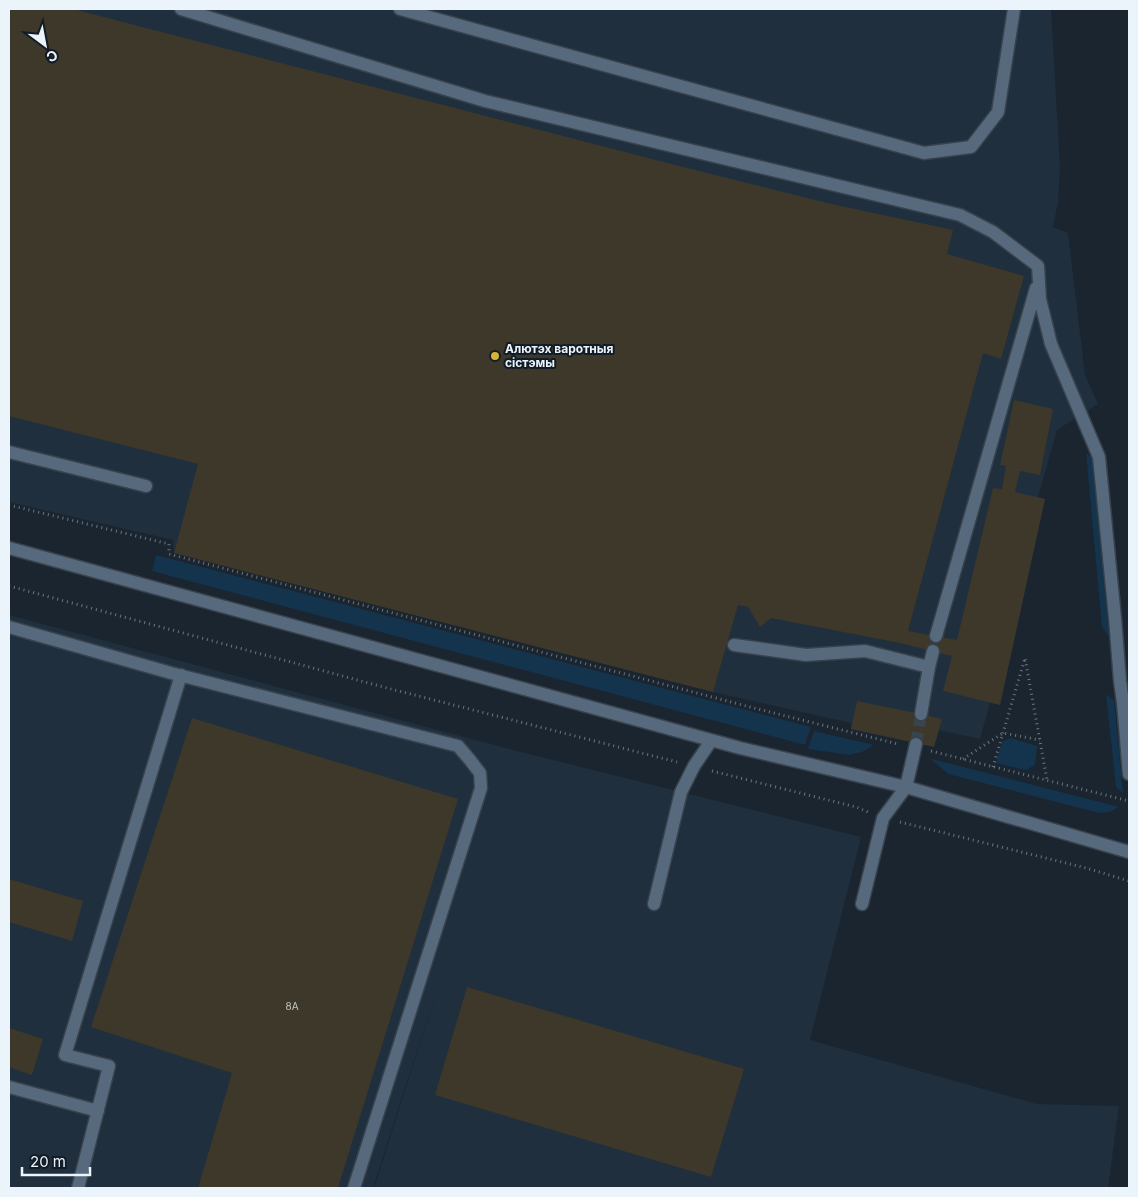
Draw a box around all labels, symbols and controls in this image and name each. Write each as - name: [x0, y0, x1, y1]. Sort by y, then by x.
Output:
- north arrow: [20, 20, 70, 70]
- text: С: [43, 46, 61, 66]
- place label: Алютэх варотныя сістэмы: [505, 341, 614, 370]
- marker: Алютэх варотныя сістэмы: [489, 350, 501, 362]
- house number: 8А: [285, 1000, 299, 1012]
- scale bar: [22, 1144, 90, 1176]
- text: 20 m: [30, 1152, 66, 1171]

